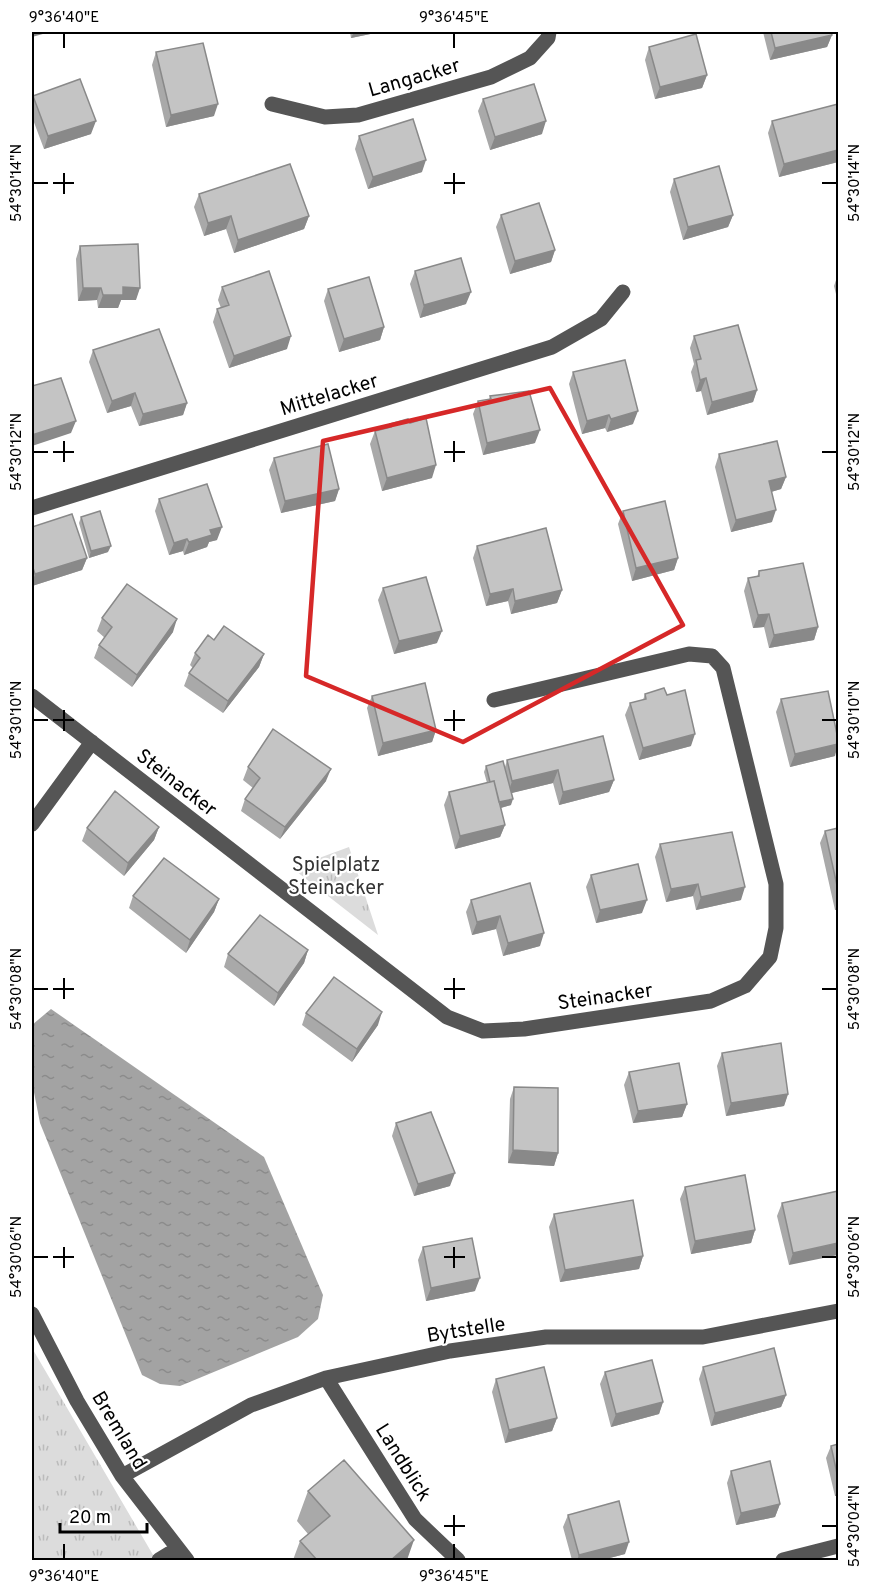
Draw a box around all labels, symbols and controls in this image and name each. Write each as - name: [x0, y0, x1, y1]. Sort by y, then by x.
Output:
- text: 9°36'40"E: [29, 9, 99, 28]
- text: 9°36'45"E: [419, 9, 489, 28]
- street label: Langacker: [366, 53, 464, 104]
- text: 54°30'14"N: [8, 144, 27, 222]
- text: 54°30'14"N: [846, 144, 865, 222]
- street label: Mittelacker: [277, 369, 382, 423]
- text: 54°30'12"N: [8, 413, 27, 491]
- text: 54°30'12"N: [846, 413, 865, 491]
- text: 54°30'10"N: [8, 681, 27, 759]
- text: 54°30'10"N: [846, 681, 865, 759]
- street label: Steinacker: [130, 744, 222, 823]
- park label: Spielplatz Steinacker: [288, 853, 384, 902]
- text: 54°30'08"N: [8, 948, 27, 1030]
- text: 54°30'08"N: [846, 948, 865, 1030]
- street label: Steinacker: [556, 978, 655, 1018]
- text: 54°30'06"N: [8, 1216, 27, 1298]
- text: 54°30'06"N: [846, 1216, 865, 1298]
- street label: Bytstelle: [425, 1312, 507, 1350]
- street label: Bremland: [85, 1387, 152, 1475]
- street label: Landblick: [368, 1419, 436, 1507]
- text: 54°30'04"N: [846, 1485, 865, 1567]
- scale bar: [60, 1496, 147, 1534]
- text: 20 m: [69, 1507, 111, 1530]
- text: 9°36'40"E: [29, 1568, 99, 1587]
- text: 9°36'45"E: [419, 1568, 489, 1587]

